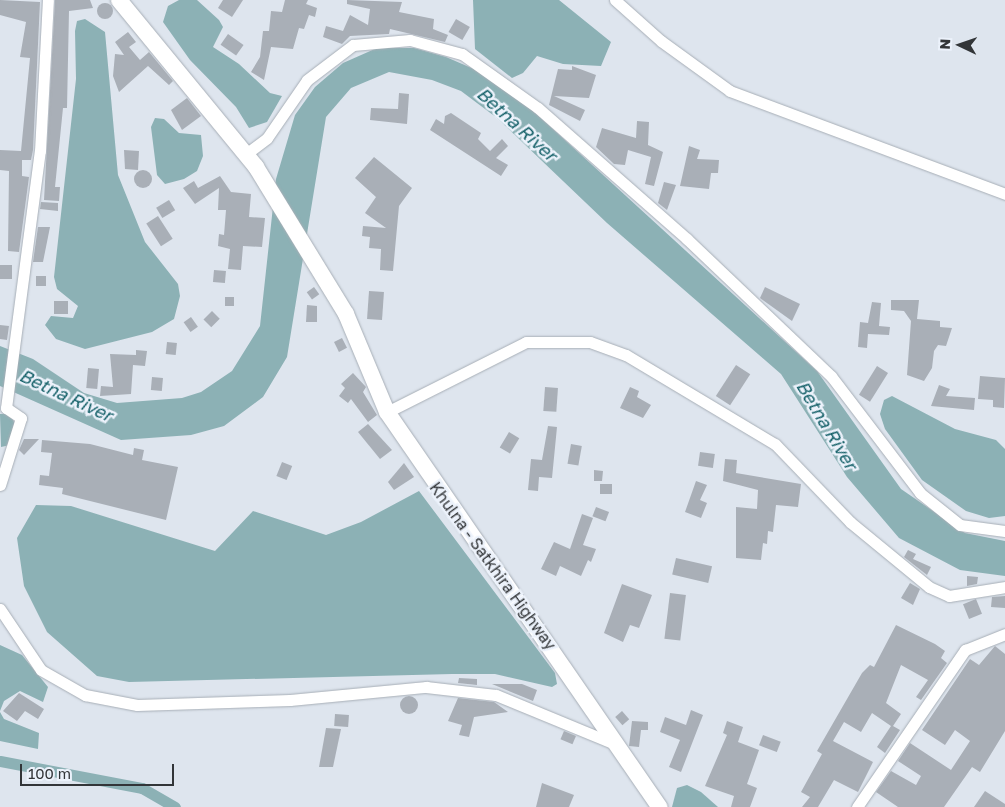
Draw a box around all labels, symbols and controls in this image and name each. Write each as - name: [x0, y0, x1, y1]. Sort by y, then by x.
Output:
- north arrow: [935, 20, 985, 70]
- text: N: [936, 38, 953, 50]
- water label: Betna River: [473, 83, 561, 165]
- water label: Betna River: [16, 364, 116, 426]
- water label: Betna River: [792, 377, 862, 473]
- street label: Khulna - Satkhira Highway: [426, 478, 560, 654]
- scale bar: [22, 754, 176, 786]
- text: 100 m: [28, 764, 71, 782]

